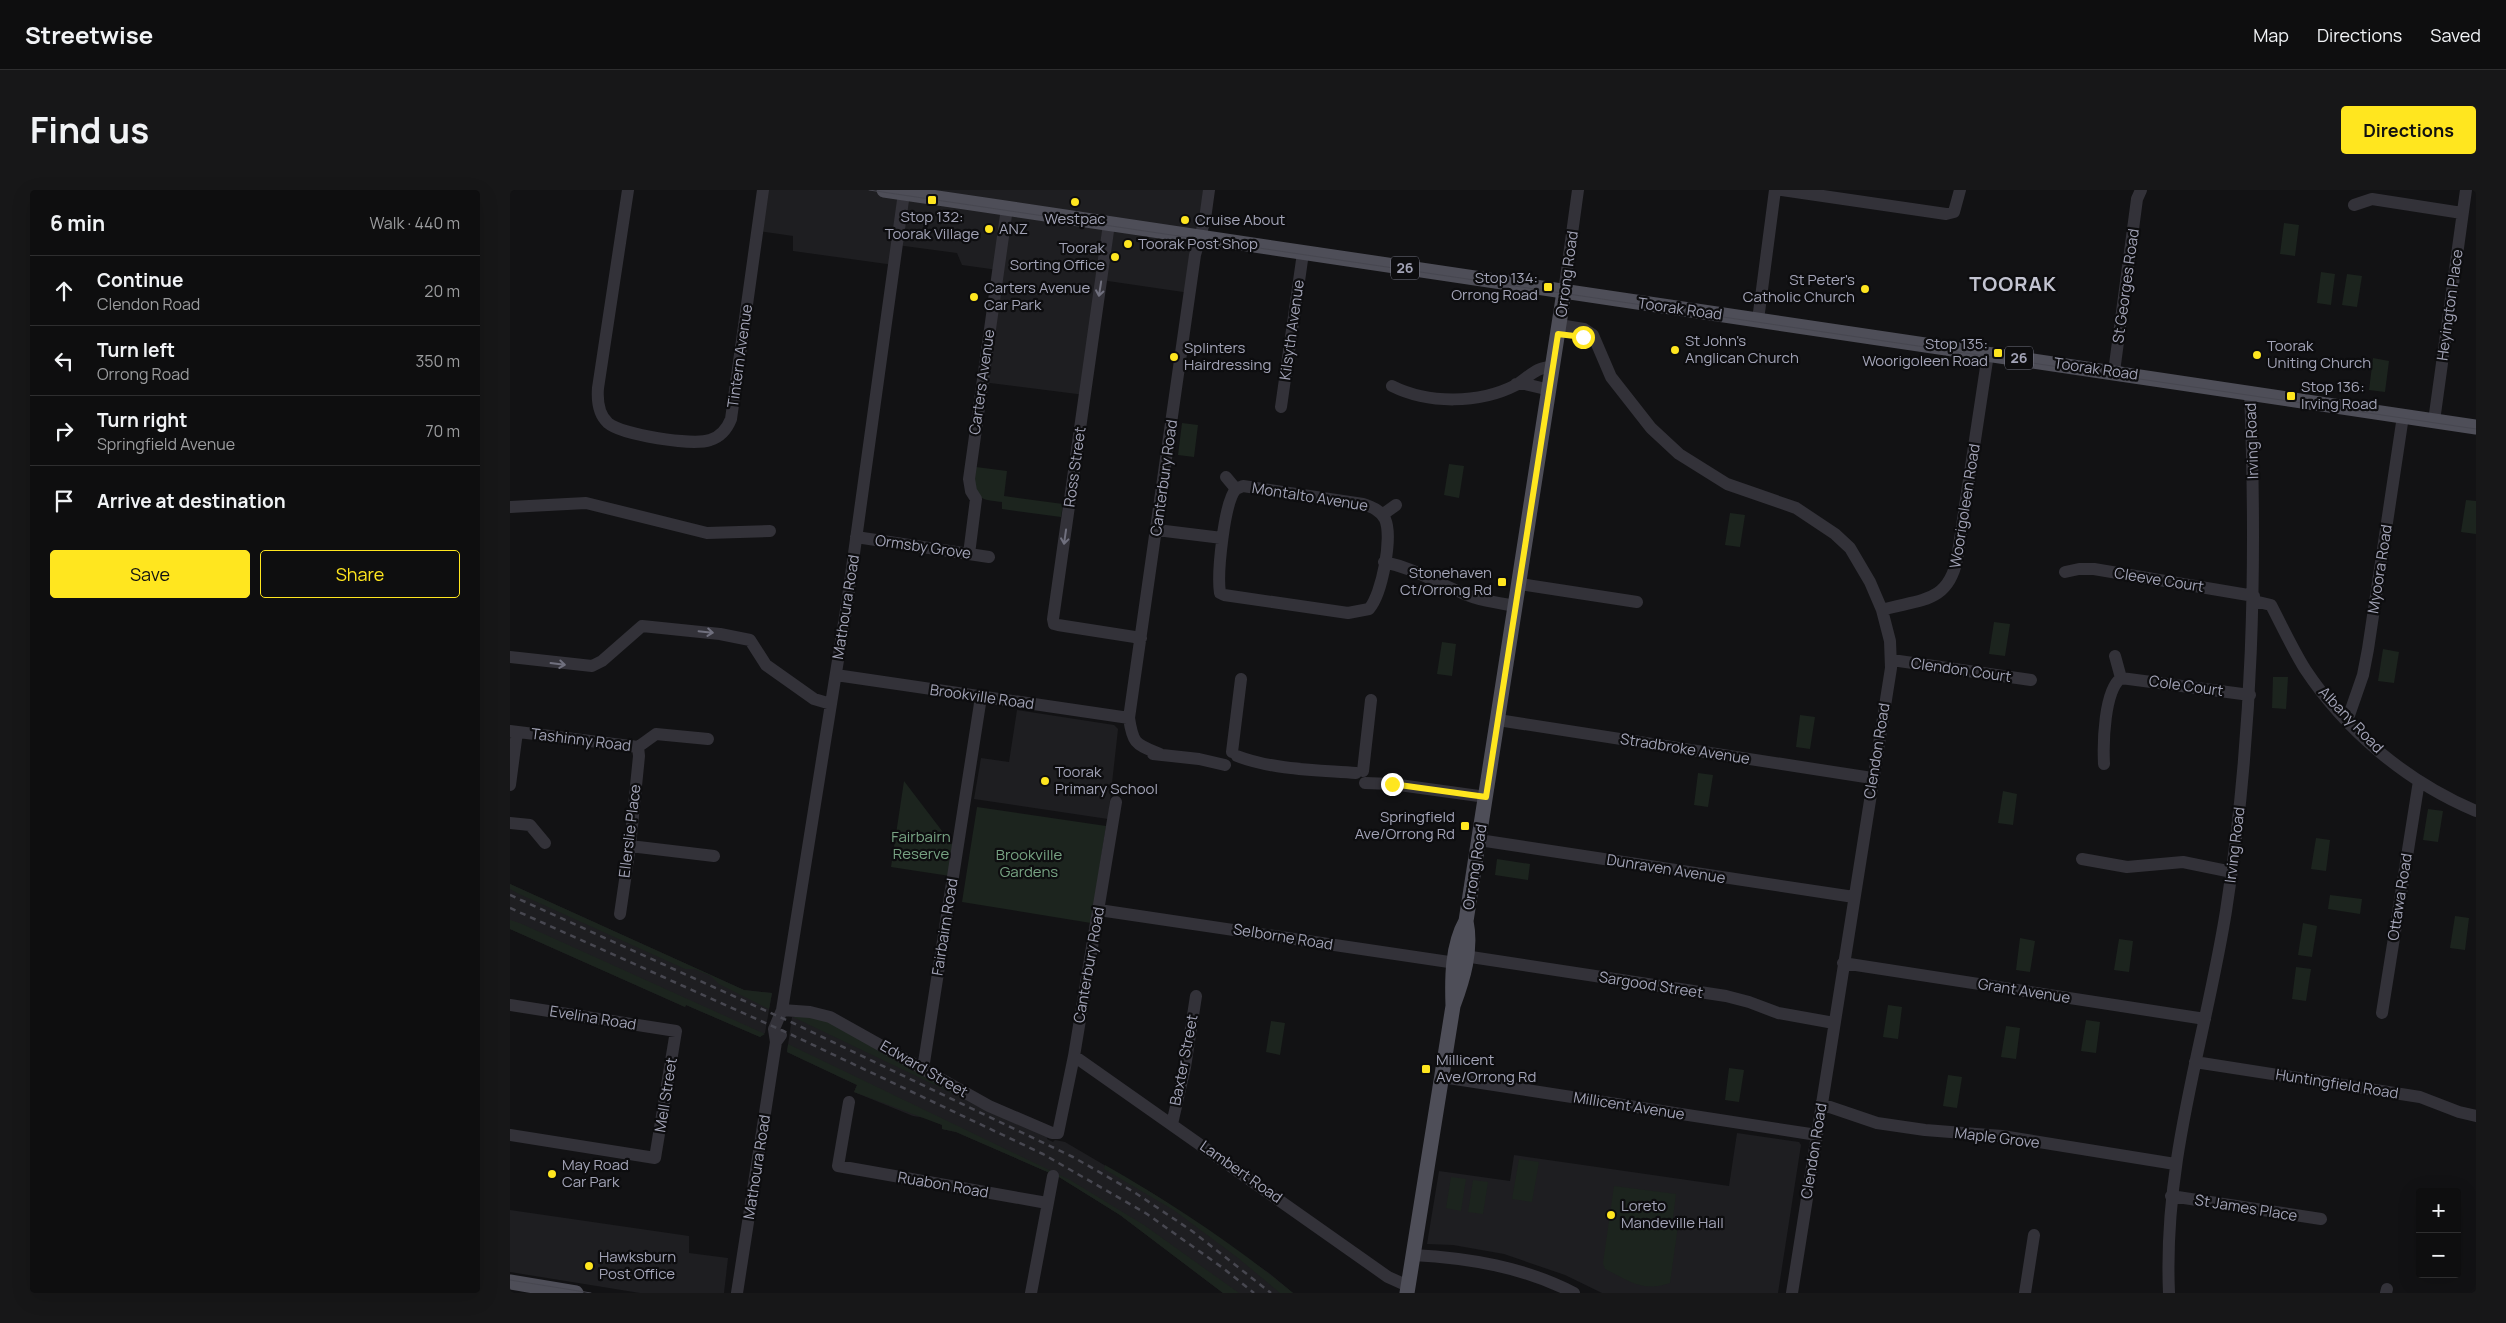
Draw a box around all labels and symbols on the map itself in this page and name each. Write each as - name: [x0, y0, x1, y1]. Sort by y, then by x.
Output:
- marker: Stop 132: Toorak Village: [926, 194, 938, 206]
- marker: Westpac: [1069, 196, 1081, 208]
- place label: Stop 132: Toorak Village: [885, 206, 980, 244]
- place label: Westpac: [1044, 208, 1106, 229]
- place label: Cruise About: [1195, 209, 1285, 230]
- marker: Cruise About: [1179, 214, 1191, 226]
- place label: ANZ: [999, 218, 1028, 239]
- marker: ANZ: [983, 223, 995, 235]
- street label: St Georges Road: [2107, 227, 2144, 345]
- street label: Orrong Road: [1550, 230, 1583, 318]
- place label: Toorak Post Shop: [1138, 233, 1258, 254]
- place label: Toorak Sorting Office: [1010, 237, 1106, 275]
- marker: Toorak Post Shop: [1122, 238, 1134, 250]
- street label: Heyington Place: [2431, 248, 2468, 362]
- marker: Toorak Sorting Office: [1109, 251, 1121, 263]
- road number: 26: [1391, 256, 1419, 280]
- place label: Stop 134: Orrong Road: [1451, 267, 1538, 305]
- place label: St Peter's Catholic Church: [1743, 269, 1855, 307]
- district label: TOORAK: [1969, 270, 2057, 297]
- place label: Carters Avenue Car Park: [984, 277, 1091, 315]
- street label: Kilsyth Avenue: [1274, 278, 1309, 382]
- one-way arrow: [1094, 281, 1104, 297]
- marker: Stop 134: Orrong Road: [1542, 281, 1554, 293]
- marker: St Peter's Catholic Church: [1859, 283, 1871, 295]
- marker: Carters Avenue Car Park: [968, 291, 980, 303]
- street label: Toorak Road: [1637, 292, 1724, 325]
- street label: Tintern Avenue: [722, 303, 757, 409]
- route start: [1572, 326, 1595, 349]
- street label: Carters Avenue: [964, 328, 999, 436]
- place label: St John's Anglican Church: [1685, 330, 1799, 368]
- place label: Stop 135: Woorigoleen Road: [1862, 333, 1988, 371]
- place label: Toorak Uniting Church: [2267, 335, 2371, 373]
- place label: Splinters Hairdressing: [1184, 337, 1271, 375]
- marker: St John's Anglican Church: [1669, 344, 1681, 356]
- road number: 26: [2005, 346, 2033, 370]
- marker: Stop 135: Woorigoleen Road: [1992, 347, 2004, 359]
- marker: Toorak Uniting Church: [2251, 349, 2263, 361]
- marker: Splinters Hairdressing: [1168, 351, 1180, 363]
- street label: Toorak Road: [2053, 352, 2140, 385]
- place label: Stop 136: Irving Road: [2301, 376, 2377, 414]
- marker: Stop 136: Irving Road: [2285, 390, 2297, 402]
- street label: Irving Road: [2240, 402, 2263, 480]
- street label: Canterbury Road: [1145, 418, 1182, 538]
- street label: Ross Street: [1058, 425, 1091, 509]
- street label: Woorigoleen Road: [1944, 442, 1985, 570]
- street label: Montalto Avenue: [1251, 477, 1370, 516]
- street label: Myoora Road: [2362, 523, 2397, 615]
- one-way arrow: [1059, 528, 1069, 544]
- street label: Ormsby Grove: [874, 529, 973, 564]
- street label: Mathoura Road: [827, 553, 864, 661]
- place label: Stonehaven Ct/Orrong Rd: [1400, 562, 1492, 600]
- street label: Cleeve Court: [2113, 562, 2205, 597]
- marker: Stonehaven Ct/Orrong Rd: [1496, 576, 1508, 588]
- one-way arrow: [698, 627, 714, 637]
- street label: Clendon Court: [1909, 652, 2013, 687]
- one-way arrow: [550, 659, 566, 669]
- street label: Cole Court: [2148, 670, 2225, 701]
- street label: Brookville Road: [929, 679, 1036, 714]
- street label: Albany Road: [2314, 682, 2389, 758]
- street label: Clendon Road: [1859, 701, 1894, 800]
- street label: Tashinny Road: [530, 723, 632, 756]
- street label: Stradbroke Avenue: [1619, 728, 1752, 769]
- place label: Toorak Primary School: [1055, 761, 1158, 799]
- route end: [1381, 773, 1404, 796]
- marker: Toorak Primary School: [1039, 775, 1051, 787]
- street label: Ellerslie Place: [613, 783, 646, 879]
- place label: Springfield Ave/Orrong Rd: [1355, 806, 1455, 844]
- street label: Irving Road: [2219, 806, 2250, 884]
- marker: Springfield Ave/Orrong Rd: [1459, 820, 1471, 832]
- street label: Orrong Road: [1457, 822, 1492, 911]
- park label: Fairbairn Reserve: [891, 826, 951, 864]
- park label: Brookville Gardens: [996, 844, 1062, 882]
- street label: Dunraven Avenue: [1605, 849, 1727, 888]
- street label: Ottawa Road: [2382, 852, 2417, 942]
- street label: Fairbairn Road: [926, 877, 963, 977]
- street label: Canterbury Road: [1068, 905, 1109, 1025]
- street label: Selborne Road: [1232, 918, 1335, 955]
- street label: Sargood Street: [1597, 966, 1705, 1003]
- street label: Grant Avenue: [1976, 973, 2072, 1008]
- street label: Evelina Road: [548, 1000, 638, 1035]
- street label: Baxter Street: [1164, 1013, 1203, 1107]
- street label: Edward Street: [877, 1035, 972, 1102]
- place label: Millicent Ave/Orrong Rd: [1436, 1049, 1536, 1087]
- street label: Mell Street: [649, 1056, 682, 1134]
- marker: Millicent Ave/Orrong Rd: [1420, 1063, 1432, 1075]
- street label: Huntingfield Road: [2274, 1063, 2400, 1104]
- street label: Millicent Avenue: [1572, 1086, 1687, 1125]
- street label: Clendon Road: [1796, 1101, 1831, 1200]
- street label: Mathoura Road: [738, 1113, 775, 1221]
- street label: Maple Grove: [1953, 1122, 2041, 1153]
- street label: Lambert Road: [1196, 1135, 1287, 1208]
- place label: May Road Car Park: [562, 1154, 629, 1192]
- street label: Ruabon Road: [896, 1166, 990, 1203]
- marker: May Road Car Park: [546, 1168, 558, 1180]
- street label: St James Place: [2193, 1189, 2299, 1226]
- place label: Loreto Mandeville Hall: [1621, 1195, 1724, 1233]
- marker: Loreto Mandeville Hall: [1605, 1209, 1617, 1221]
- place label: Hawksburn Post Office: [599, 1246, 676, 1284]
- marker: Hawksburn Post Office: [583, 1260, 595, 1272]

